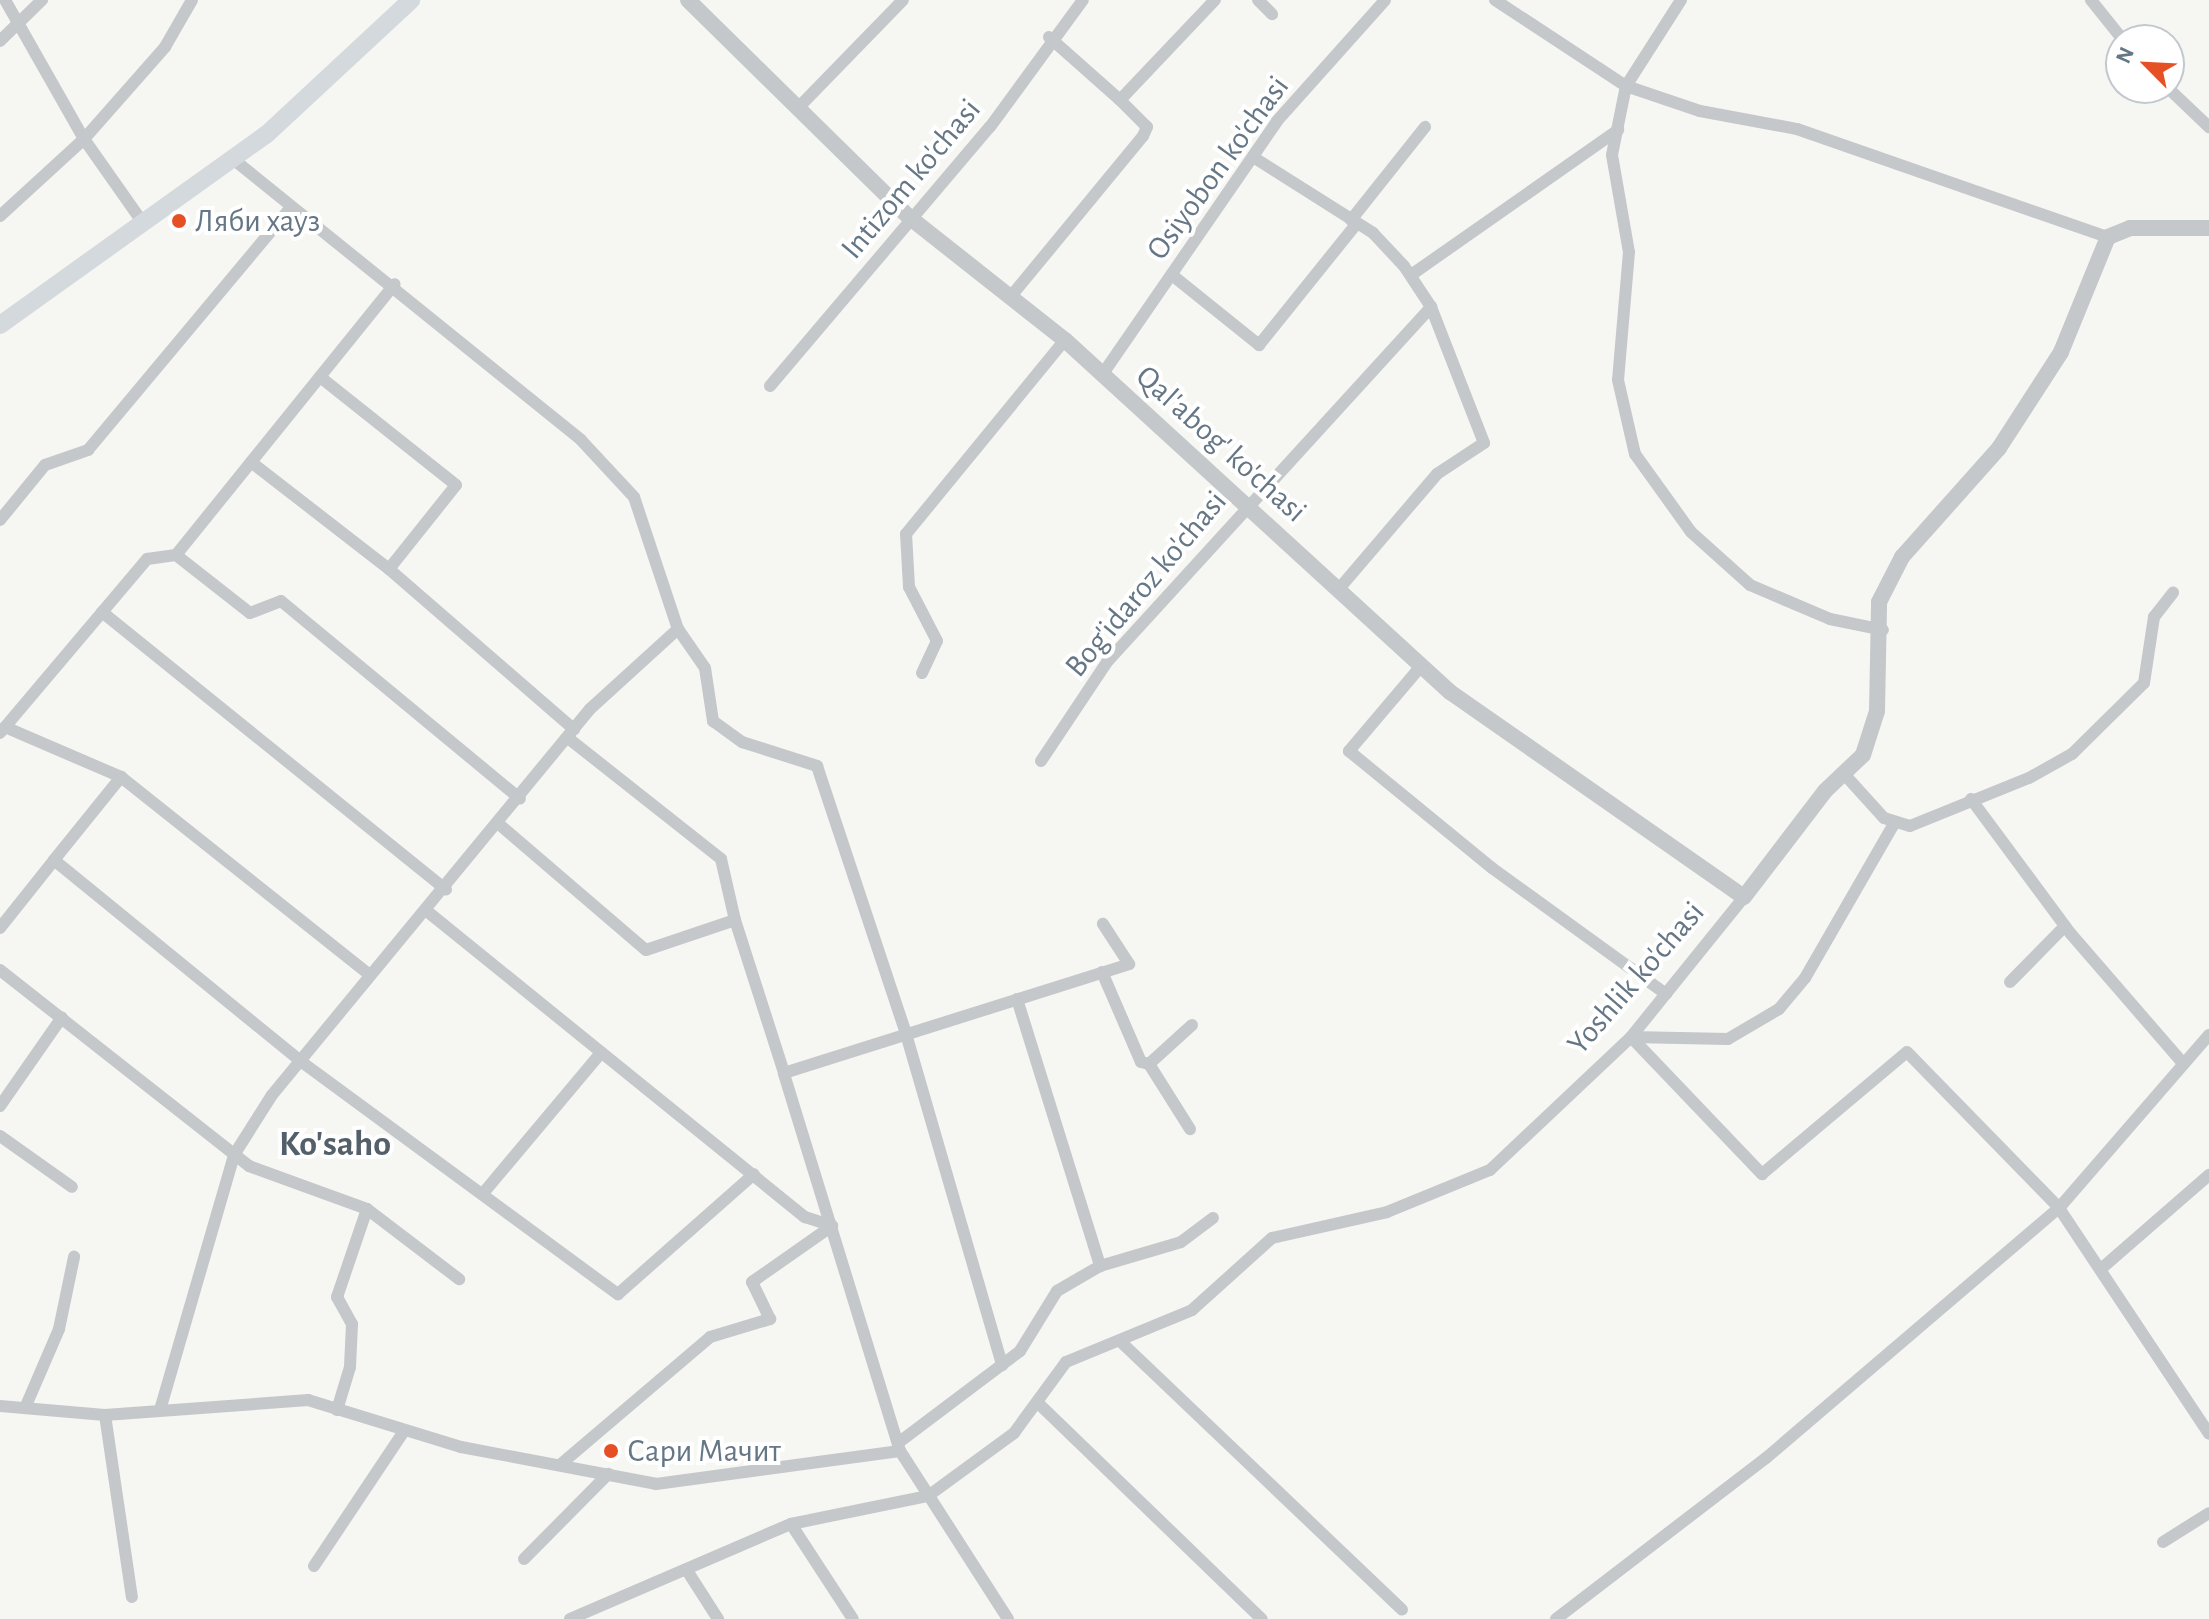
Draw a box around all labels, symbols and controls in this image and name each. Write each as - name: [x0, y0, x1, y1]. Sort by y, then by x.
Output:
- north arrow: [2105, 24, 2185, 104]
- text: N: [2112, 44, 2138, 67]
- street label: Osiyobon ko'chasi: [1138, 69, 1298, 267]
- street label: Intizom ko'chasi: [833, 91, 989, 267]
- place label: Ляби хауз: [195, 202, 320, 240]
- marker: Ляби хауз: [170, 212, 188, 230]
- street label: Qal'abog' ko'chasi: [1128, 357, 1314, 531]
- street label: Bog'idaroz ko'chasi: [1057, 483, 1235, 685]
- street label: Yoshlik ko'chasi: [1559, 894, 1713, 1062]
- district label: Ko'saho: [279, 1123, 391, 1167]
- place label: Сари Мачит: [627, 1432, 781, 1470]
- marker: Сари Мачит: [602, 1442, 620, 1460]

